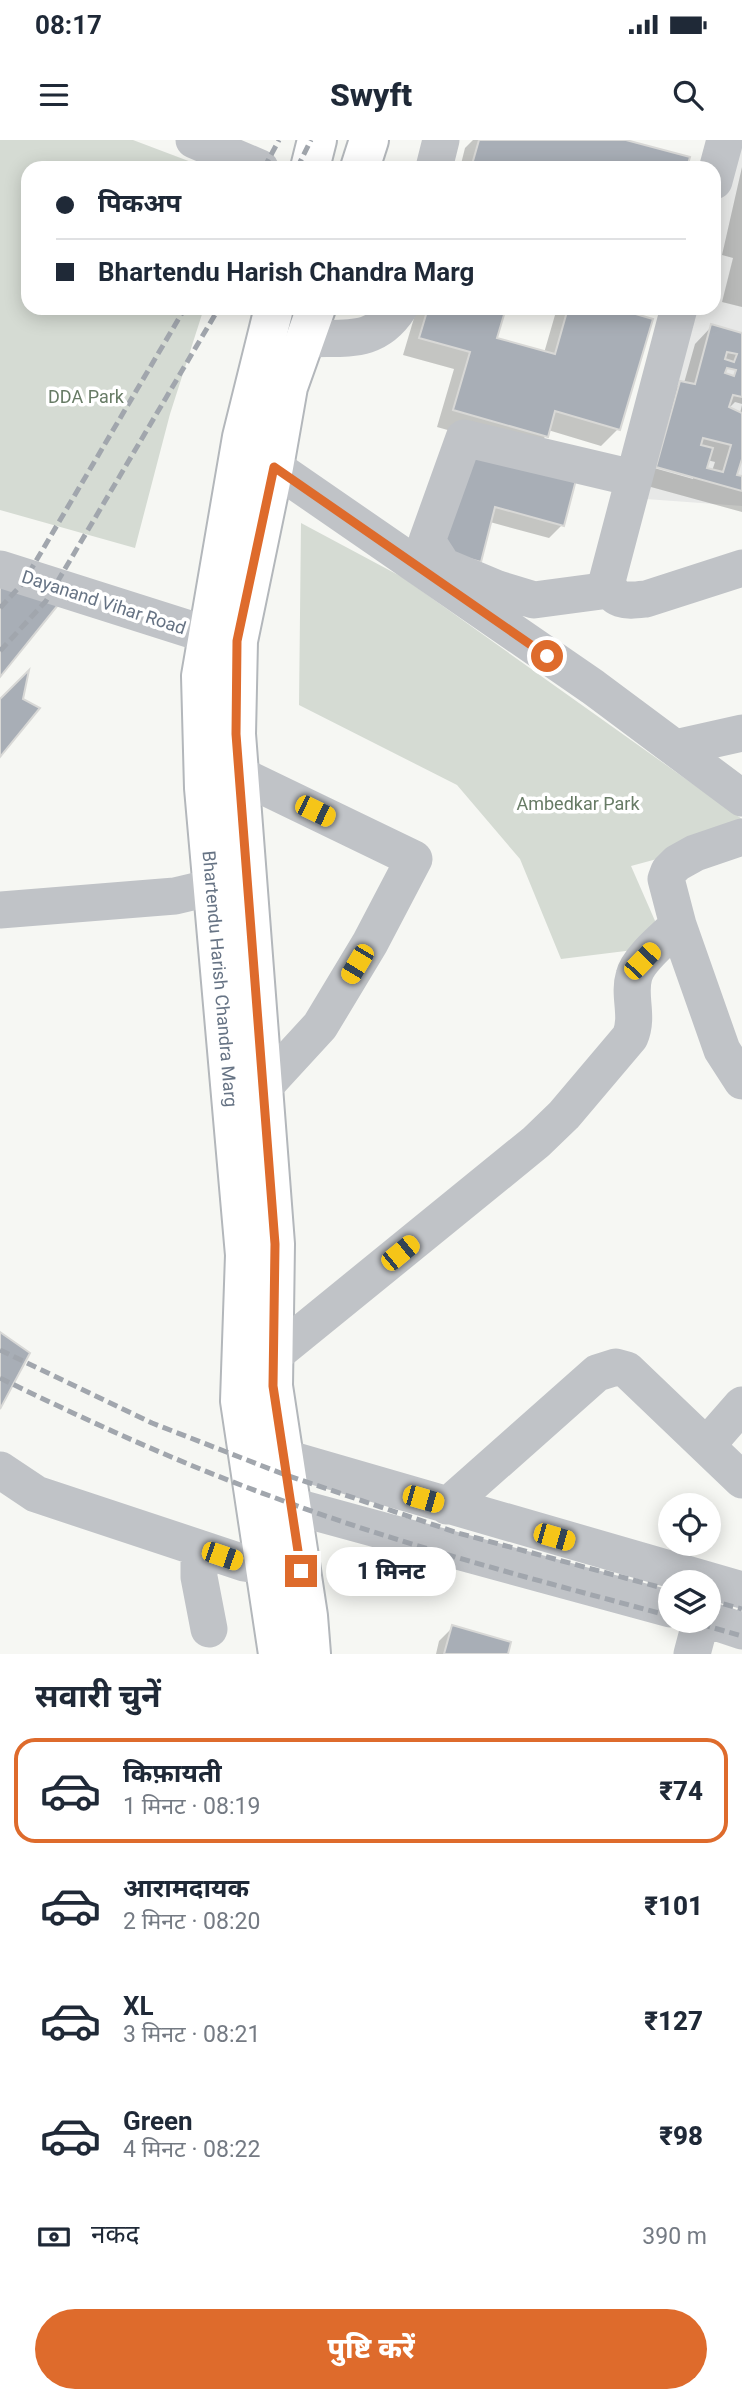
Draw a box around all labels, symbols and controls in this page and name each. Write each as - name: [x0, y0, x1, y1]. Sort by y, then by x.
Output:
- text: 08:17: [35, 10, 102, 40]
- icon: menu: [35, 76, 73, 114]
- text: Swyft: [330, 76, 412, 114]
- icon: search: [669, 76, 707, 114]
- text: पिकअप: [98, 188, 181, 218]
- text: Bhartendu Harish Chandra Marg: [98, 257, 474, 287]
- park label: DDA Park: [48, 386, 125, 407]
- street label: Dayanand Vihar Road: [19, 566, 189, 638]
- route start: [531, 640, 563, 672]
- car: [292, 792, 339, 830]
- park label: Ambedkar Park: [516, 793, 640, 814]
- street label: Bhartendu Harish Chandra Marg: [199, 850, 242, 1108]
- car: [620, 939, 665, 983]
- car: [338, 941, 377, 987]
- car: [378, 1232, 423, 1274]
- car: [400, 1483, 447, 1515]
- map controls: [658, 1493, 721, 1633]
- button: locate: [658, 1493, 721, 1556]
- car: [531, 1521, 578, 1553]
- car: [199, 1539, 246, 1573]
- callout: 1 मिनट: [326, 1546, 455, 1596]
- route end: [285, 1555, 317, 1587]
- text: 1 मिनट: [357, 1558, 425, 1585]
- button: layers: [658, 1570, 721, 1633]
- text: सवारी चुनें: [35, 1677, 161, 1715]
- text: किफ़ायती: [123, 1758, 222, 1788]
- icon: car: [39, 1759, 102, 1822]
- text: ₹74: [659, 1776, 703, 1806]
- text: 1 मिनट · 08:19: [123, 1793, 260, 1820]
- text: आरामदायक: [123, 1873, 249, 1903]
- icon: car: [39, 1874, 102, 1937]
- text: ₹101: [644, 1891, 703, 1921]
- text: 2 मिनट · 08:20: [123, 1908, 260, 1935]
- icon: car: [39, 1989, 102, 2052]
- text: XL: [123, 1991, 154, 2021]
- text: ₹127: [644, 2006, 703, 2036]
- text: 3 मिनट · 08:21: [123, 2021, 260, 2048]
- icon: car: [39, 2104, 102, 2167]
- text: Green: [123, 2106, 193, 2136]
- text: ₹98: [659, 2121, 703, 2151]
- text: 4 मिनट · 08:22: [123, 2136, 260, 2163]
- icon: cash: [35, 2218, 73, 2256]
- text: नकद: [91, 2219, 139, 2249]
- text: 390 m: [642, 2223, 707, 2250]
- button: पुष्टि करें: [35, 2309, 707, 2389]

